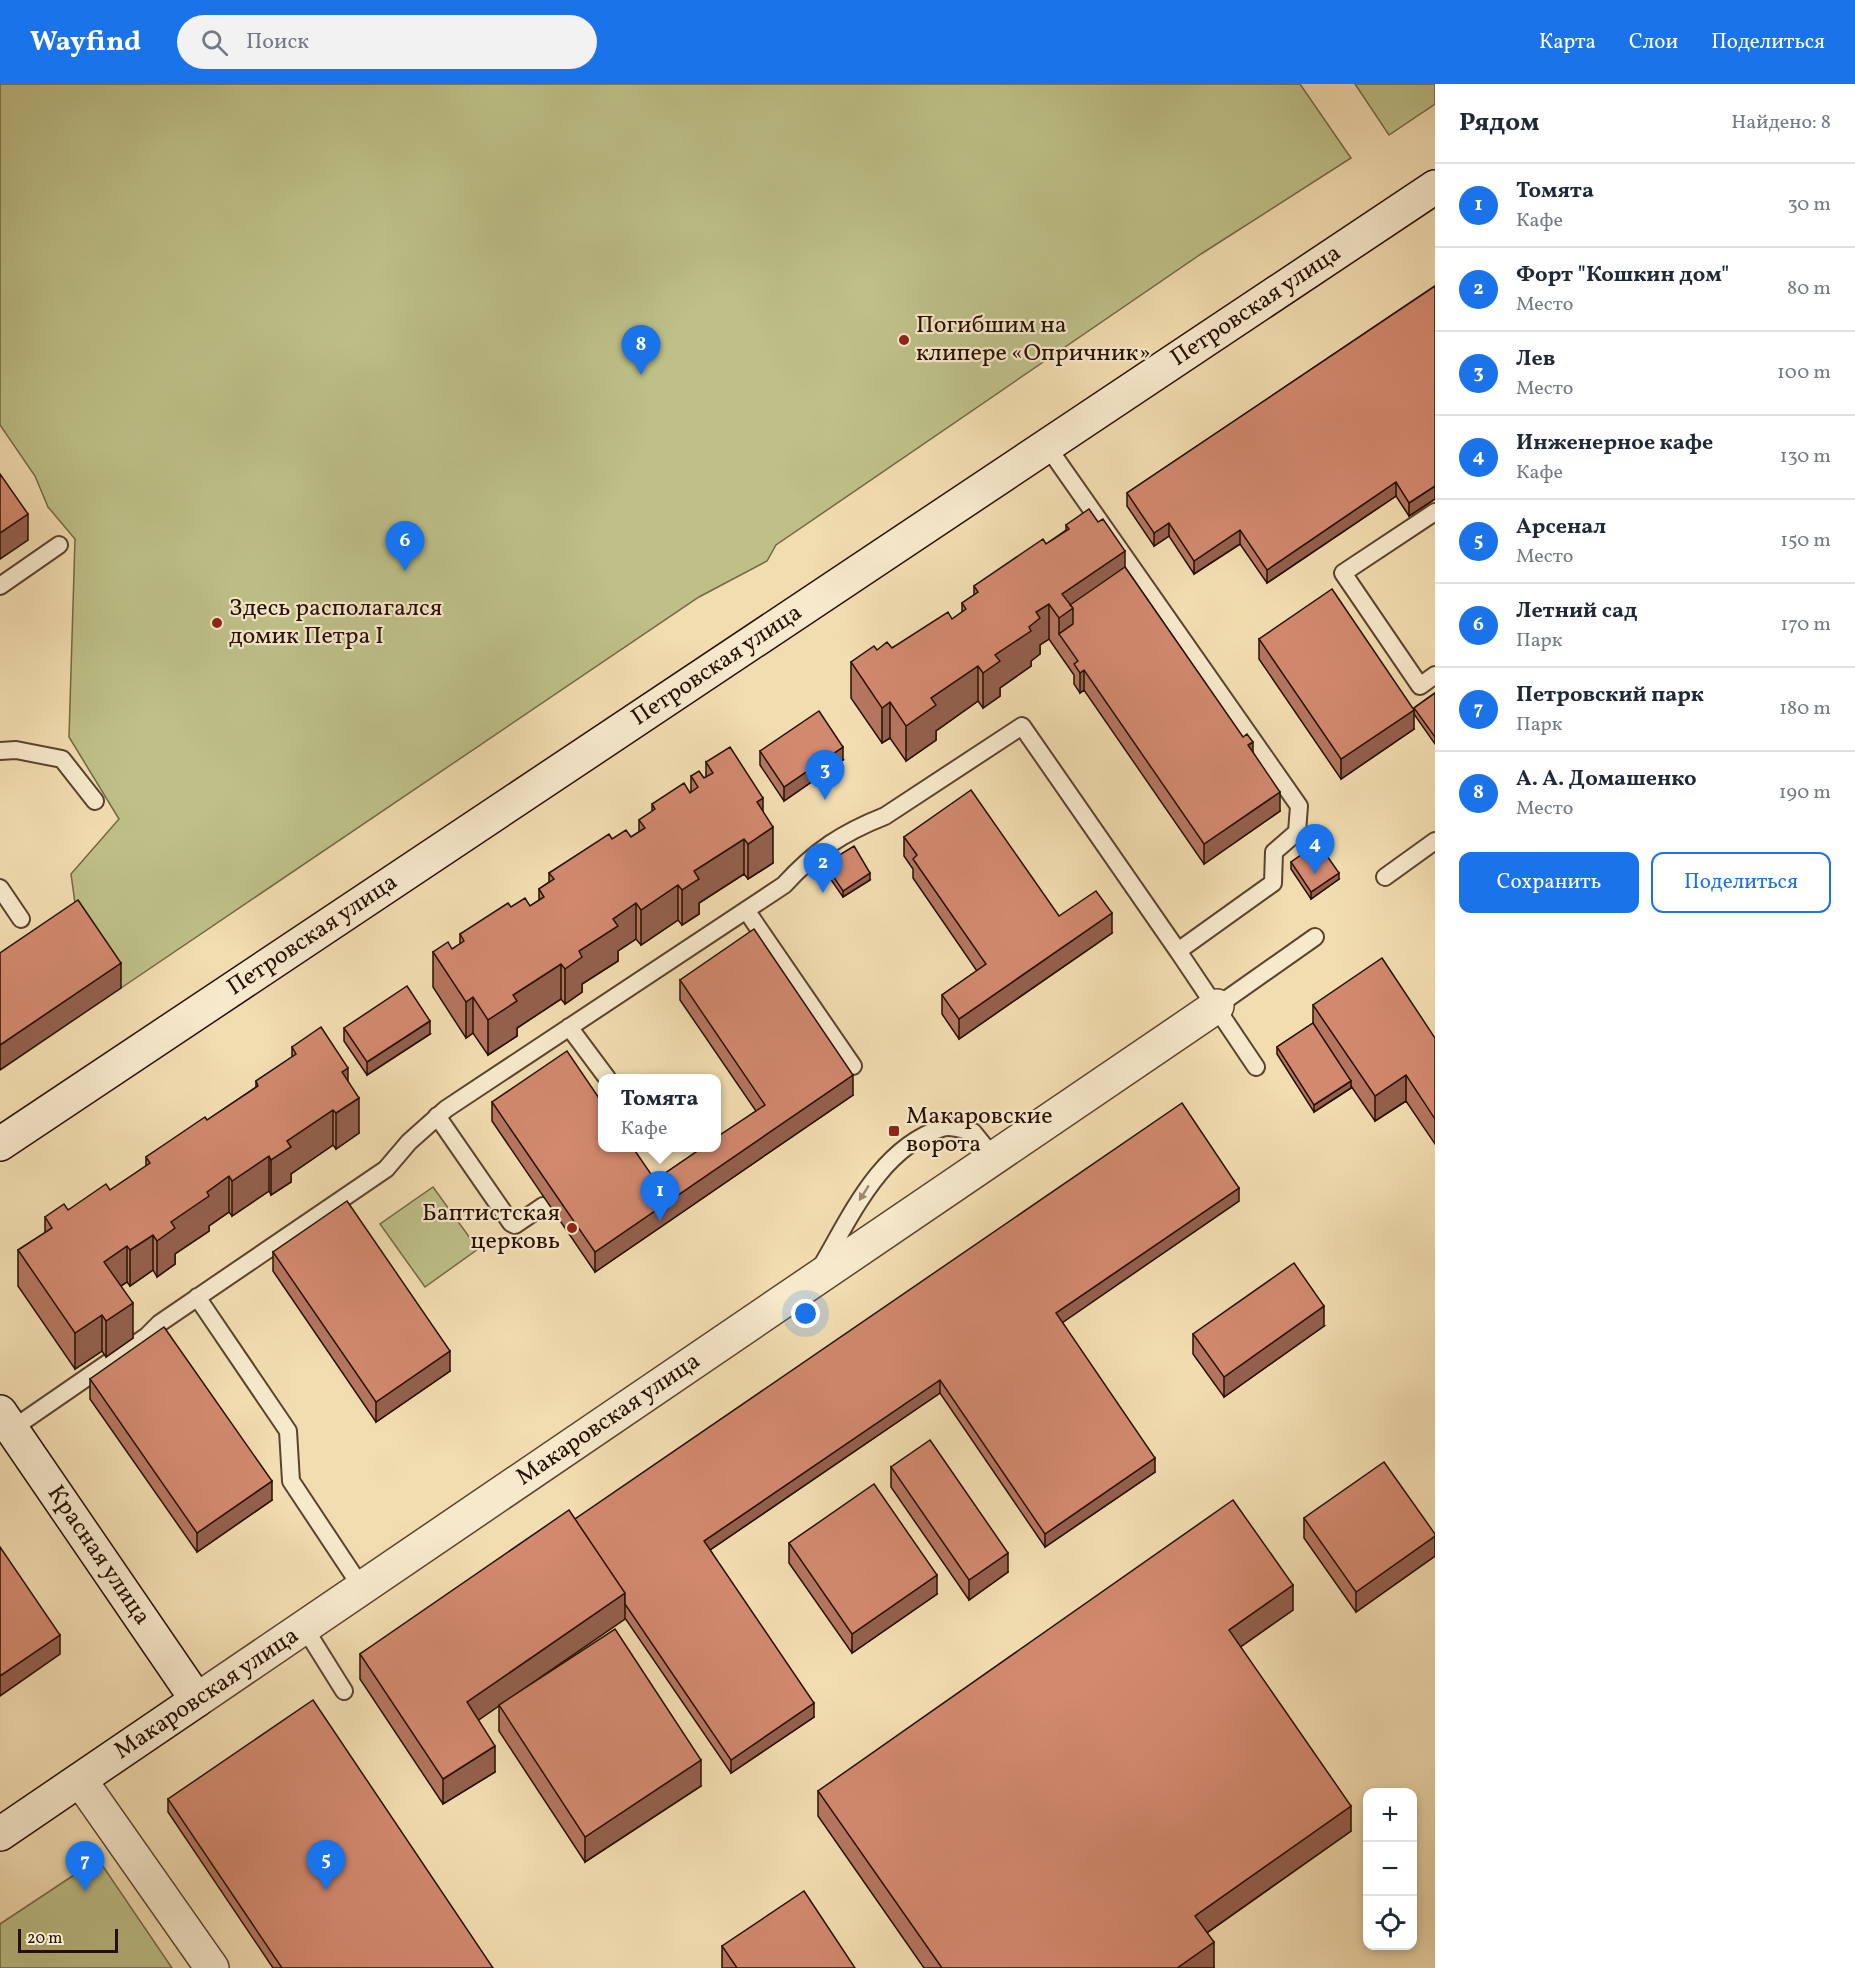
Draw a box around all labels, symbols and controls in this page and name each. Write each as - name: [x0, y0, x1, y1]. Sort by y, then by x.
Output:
- search box: [177, 15, 597, 69]
- text: Wayfind: [30, 23, 141, 62]
- icon: search: [198, 26, 231, 59]
- text: Поиск: [246, 27, 309, 58]
- text: Карта: [1539, 28, 1596, 57]
- text: Слои: [1629, 28, 1678, 57]
- text: Поделиться: [1711, 28, 1825, 57]
- text: Рядом: [1459, 105, 1539, 141]
- text: Найдено: 8: [1731, 109, 1831, 137]
- text: Томята: [1516, 176, 1594, 207]
- text: 1: [1474, 191, 1483, 219]
- text: 30 m: [1787, 191, 1831, 219]
- text: Кафе: [1516, 207, 1563, 235]
- street label: Петровская улица: [1164, 237, 1348, 375]
- text: Форт "Кошкин дом": [1516, 260, 1729, 291]
- text: 2: [1473, 275, 1484, 303]
- text: 80 m: [1787, 275, 1831, 303]
- text: Место: [1516, 291, 1573, 319]
- place label: Погибшим на клипере «Опричник»: [916, 309, 1151, 371]
- pin: 8: [622, 326, 660, 375]
- marker: Погибшим на клипере «Опричник»: [897, 333, 911, 347]
- text: Лев: [1516, 344, 1555, 375]
- text: 3: [1473, 359, 1484, 387]
- text: 100 m: [1777, 359, 1831, 387]
- text: Место: [1516, 375, 1573, 403]
- text: Инженерное кафе: [1516, 428, 1713, 459]
- text: 4: [1472, 443, 1485, 471]
- text: 130 m: [1780, 443, 1831, 471]
- text: Кафе: [1516, 459, 1563, 487]
- text: Арсенал: [1516, 512, 1606, 543]
- pin: 6: [386, 522, 424, 571]
- text: 5: [1474, 527, 1483, 555]
- text: 150 m: [1780, 527, 1831, 555]
- text: Место: [1516, 543, 1573, 571]
- place label: Здесь располагался домик Петра I: [229, 592, 442, 654]
- street label: Петровская улица: [625, 596, 809, 735]
- text: Летний сад: [1516, 596, 1637, 627]
- text: 6: [1473, 611, 1484, 639]
- text: 170 m: [1781, 611, 1831, 639]
- marker: Здесь располагался домик Петра I: [210, 616, 224, 630]
- text: Парк: [1516, 627, 1562, 655]
- text: Петровский парк: [1516, 680, 1704, 711]
- text: 7: [1474, 695, 1483, 723]
- text: 180 m: [1779, 695, 1831, 723]
- text: Парк: [1516, 711, 1562, 739]
- pin: 3: [806, 750, 844, 800]
- text: А. А. Домашенко: [1516, 764, 1697, 795]
- text: 8: [1473, 779, 1484, 807]
- text: 190 m: [1779, 779, 1831, 807]
- text: Место: [1516, 795, 1573, 823]
- pin: 4: [1296, 824, 1334, 874]
- pin: 2: [804, 844, 842, 893]
- button: Сохранить: [1459, 852, 1639, 913]
- button: Поделиться: [1651, 852, 1831, 913]
- street label: Петровская улица: [221, 866, 405, 1005]
- popup: [598, 1074, 721, 1152]
- text: Томята: [621, 1084, 699, 1115]
- place label: Макаровские ворота: [906, 1100, 1053, 1162]
- text: Кафе: [621, 1115, 668, 1143]
- marker: Макаровские ворота: [887, 1124, 901, 1138]
- pin: 1: [640, 1172, 680, 1221]
- one-way arrow: [859, 1185, 870, 1201]
- place label: Баптистская церковь: [422, 1197, 560, 1259]
- marker: Баптистская церковь: [565, 1221, 579, 1235]
- your location: [791, 1299, 820, 1328]
- street label: Макаровская улица: [510, 1345, 708, 1495]
- street label: Красная улица: [38, 1479, 158, 1632]
- street label: Макаровская улица: [108, 1620, 306, 1768]
- map controls: [1363, 1788, 1417, 1950]
- button: +: [1363, 1788, 1417, 1842]
- pin: 5: [306, 1840, 346, 1890]
- pin: 7: [66, 1842, 104, 1891]
- button: −: [1363, 1842, 1417, 1896]
- button: locate: [1363, 1896, 1417, 1950]
- scale bar: [18, 1926, 118, 1954]
- text: 20 m: [27, 1928, 62, 1950]

